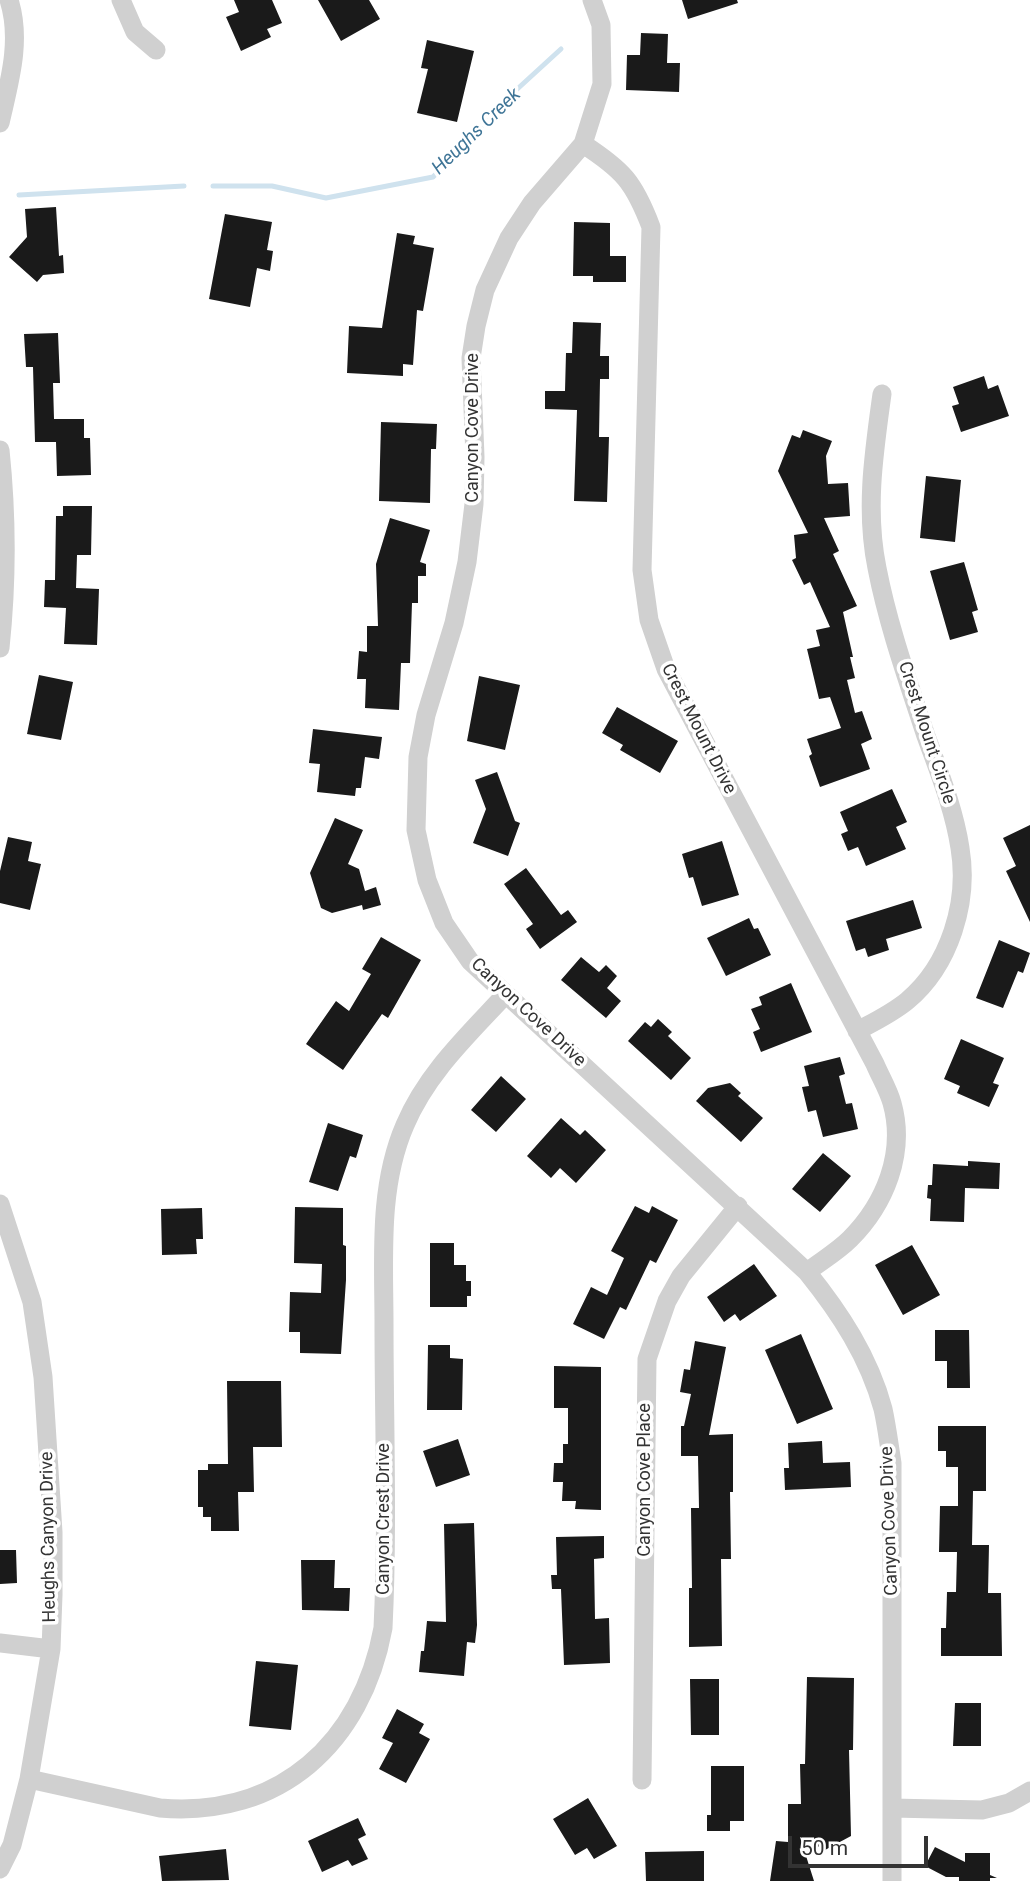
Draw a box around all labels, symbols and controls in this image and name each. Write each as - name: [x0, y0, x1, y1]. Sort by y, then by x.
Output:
- water label: Heughs Creek: [428, 84, 526, 180]
- street label: Canyon Cove Drive: [462, 353, 484, 503]
- street label: Crest Mount Circle: [893, 659, 959, 807]
- street label: Crest Mount Drive: [656, 660, 740, 798]
- street label: Canyon Cove Drive: [466, 954, 590, 1072]
- street label: Canyon Cove Place: [634, 1403, 656, 1557]
- street label: Canyon Crest Drive: [373, 1443, 395, 1595]
- street label: Canyon Cove Drive: [877, 1446, 903, 1596]
- street label: Heughs Canyon Drive: [37, 1451, 61, 1623]
- scale bar: [792, 1822, 932, 1866]
- text: 50 m: [801, 1836, 848, 1860]

